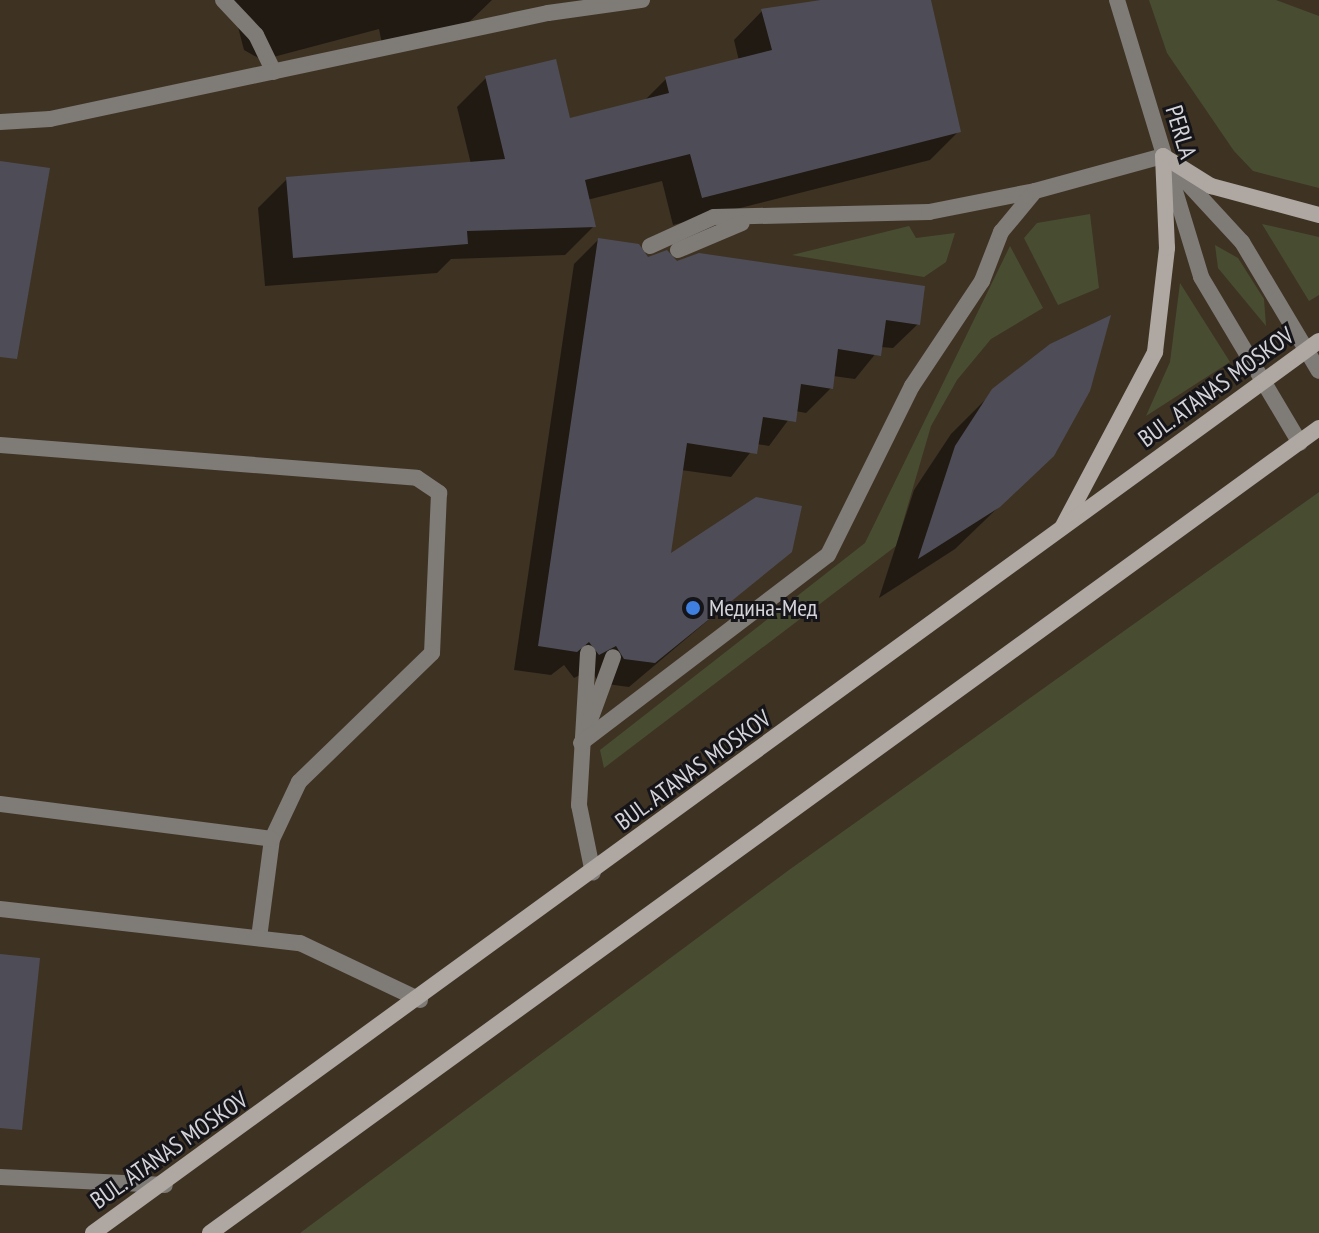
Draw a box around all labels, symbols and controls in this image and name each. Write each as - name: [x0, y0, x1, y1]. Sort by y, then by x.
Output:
- street label: PERLA: [1159, 102, 1203, 162]
- street label: BUL. ATANAS MOSKOV: [1132, 320, 1300, 454]
- place label: Медина-Мед: [709, 594, 817, 622]
- marker: Медина-Мед: [684, 599, 702, 617]
- street label: BUL. ATANAS MOSKOV: [609, 703, 777, 837]
- street label: BUL. ATANAS MOSKOV: [84, 1084, 254, 1216]

